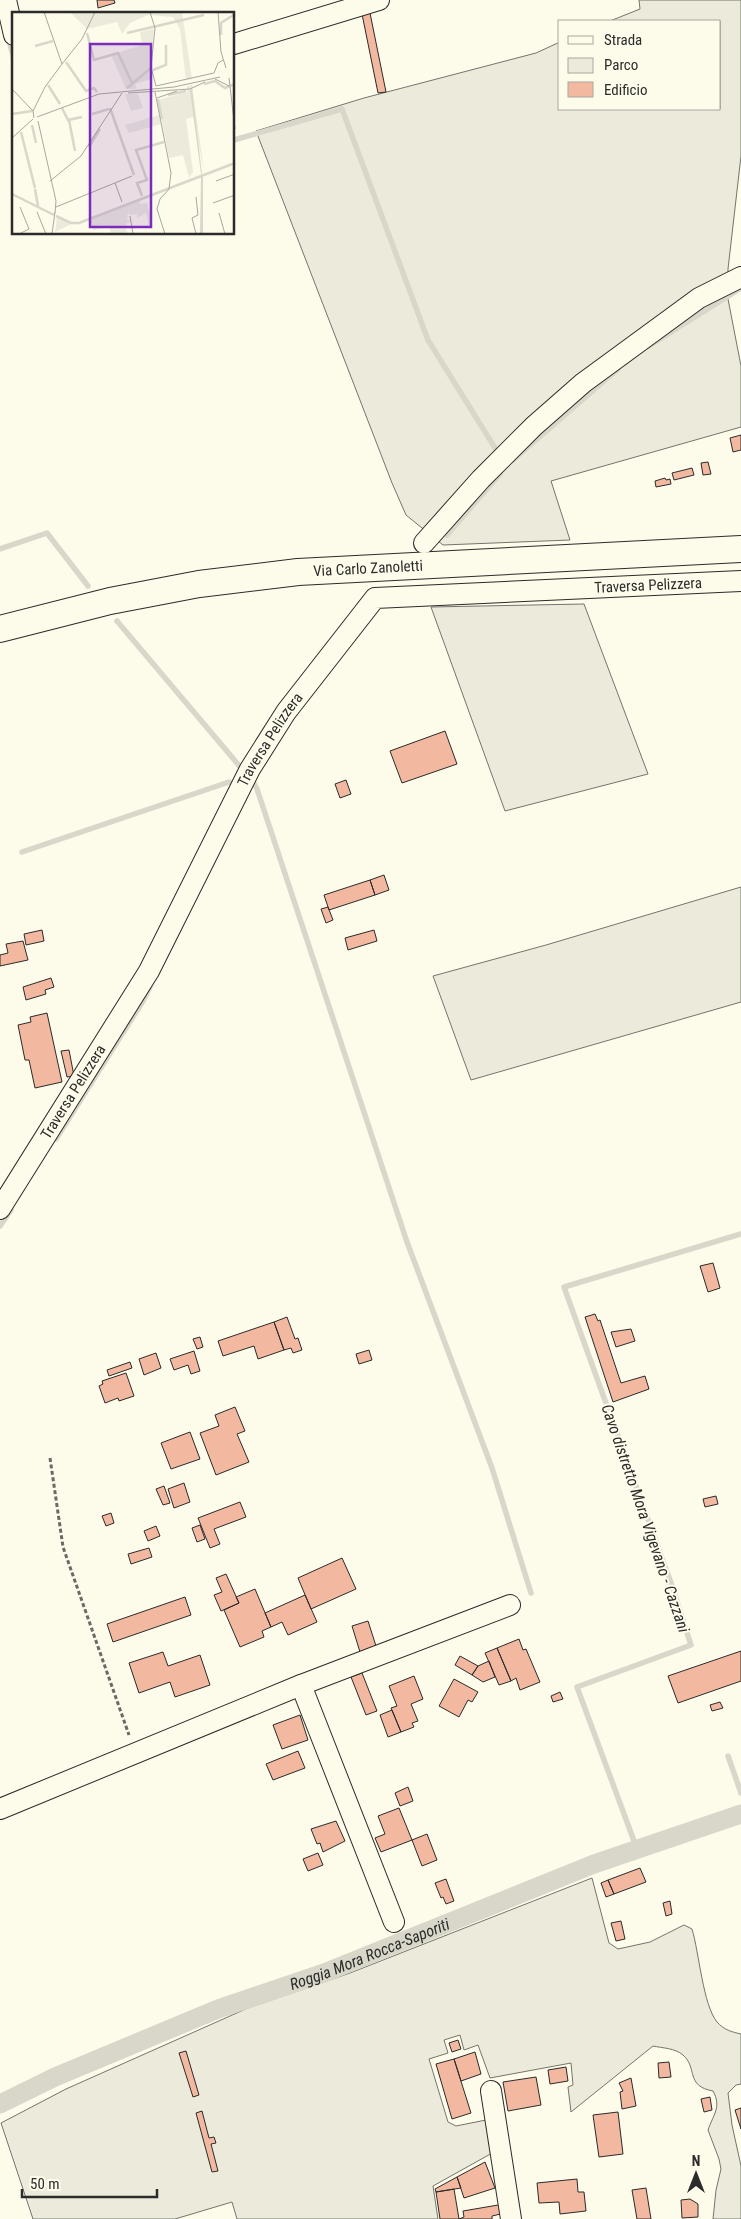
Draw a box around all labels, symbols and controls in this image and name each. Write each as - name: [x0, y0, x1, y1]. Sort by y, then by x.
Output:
- inset map: [12, 12, 235, 235]
- legend: [558, 20, 721, 110]
- text: Strada: [604, 31, 642, 49]
- text: Parco: [604, 56, 638, 74]
- text: Edificio: [604, 81, 647, 99]
- street label: Via Carlo Zanoletti: [313, 557, 423, 580]
- street label: Traversa Pelizzera: [594, 574, 702, 597]
- street label: Traversa Pelizzera: [234, 689, 307, 790]
- street label: Traversa Pelizzera: [37, 1042, 109, 1142]
- water label: Cavo distretto Mora Vigevano - Cazzani: [597, 1402, 694, 1635]
- water label: Roggia Mora Rocca-Saporiti: [287, 1914, 453, 1994]
- north arrow: [671, 2149, 721, 2199]
- text: N: [692, 2153, 700, 2169]
- scale bar: [22, 2166, 158, 2198]
- text: 50 m: [30, 2175, 60, 2193]

